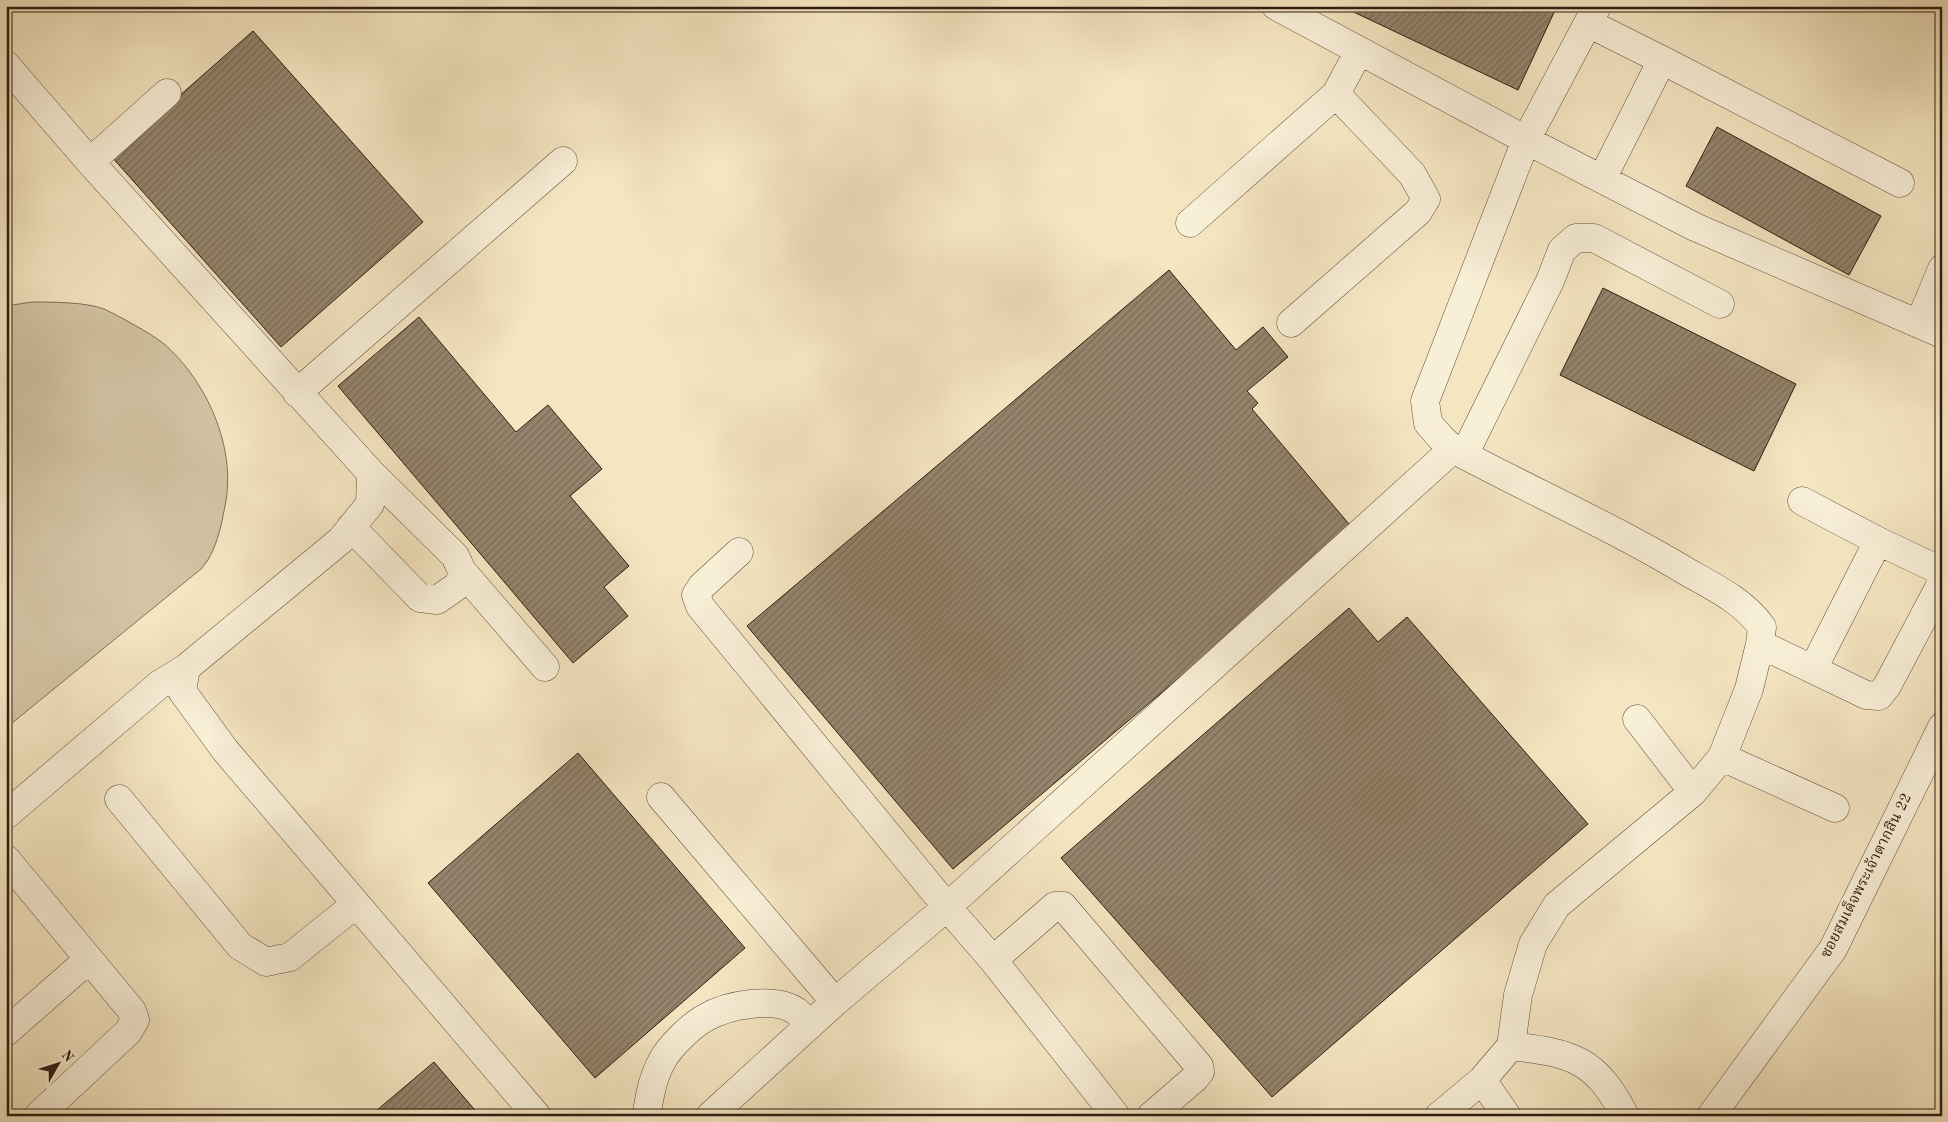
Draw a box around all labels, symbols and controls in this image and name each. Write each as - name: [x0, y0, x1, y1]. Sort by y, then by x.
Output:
- street label: ซอยสมเด็จพระเจ้าตากสิน 22: [1816, 790, 1915, 961]
- north arrow: [32, 1040, 82, 1090]
- text: N: [59, 1048, 76, 1065]

